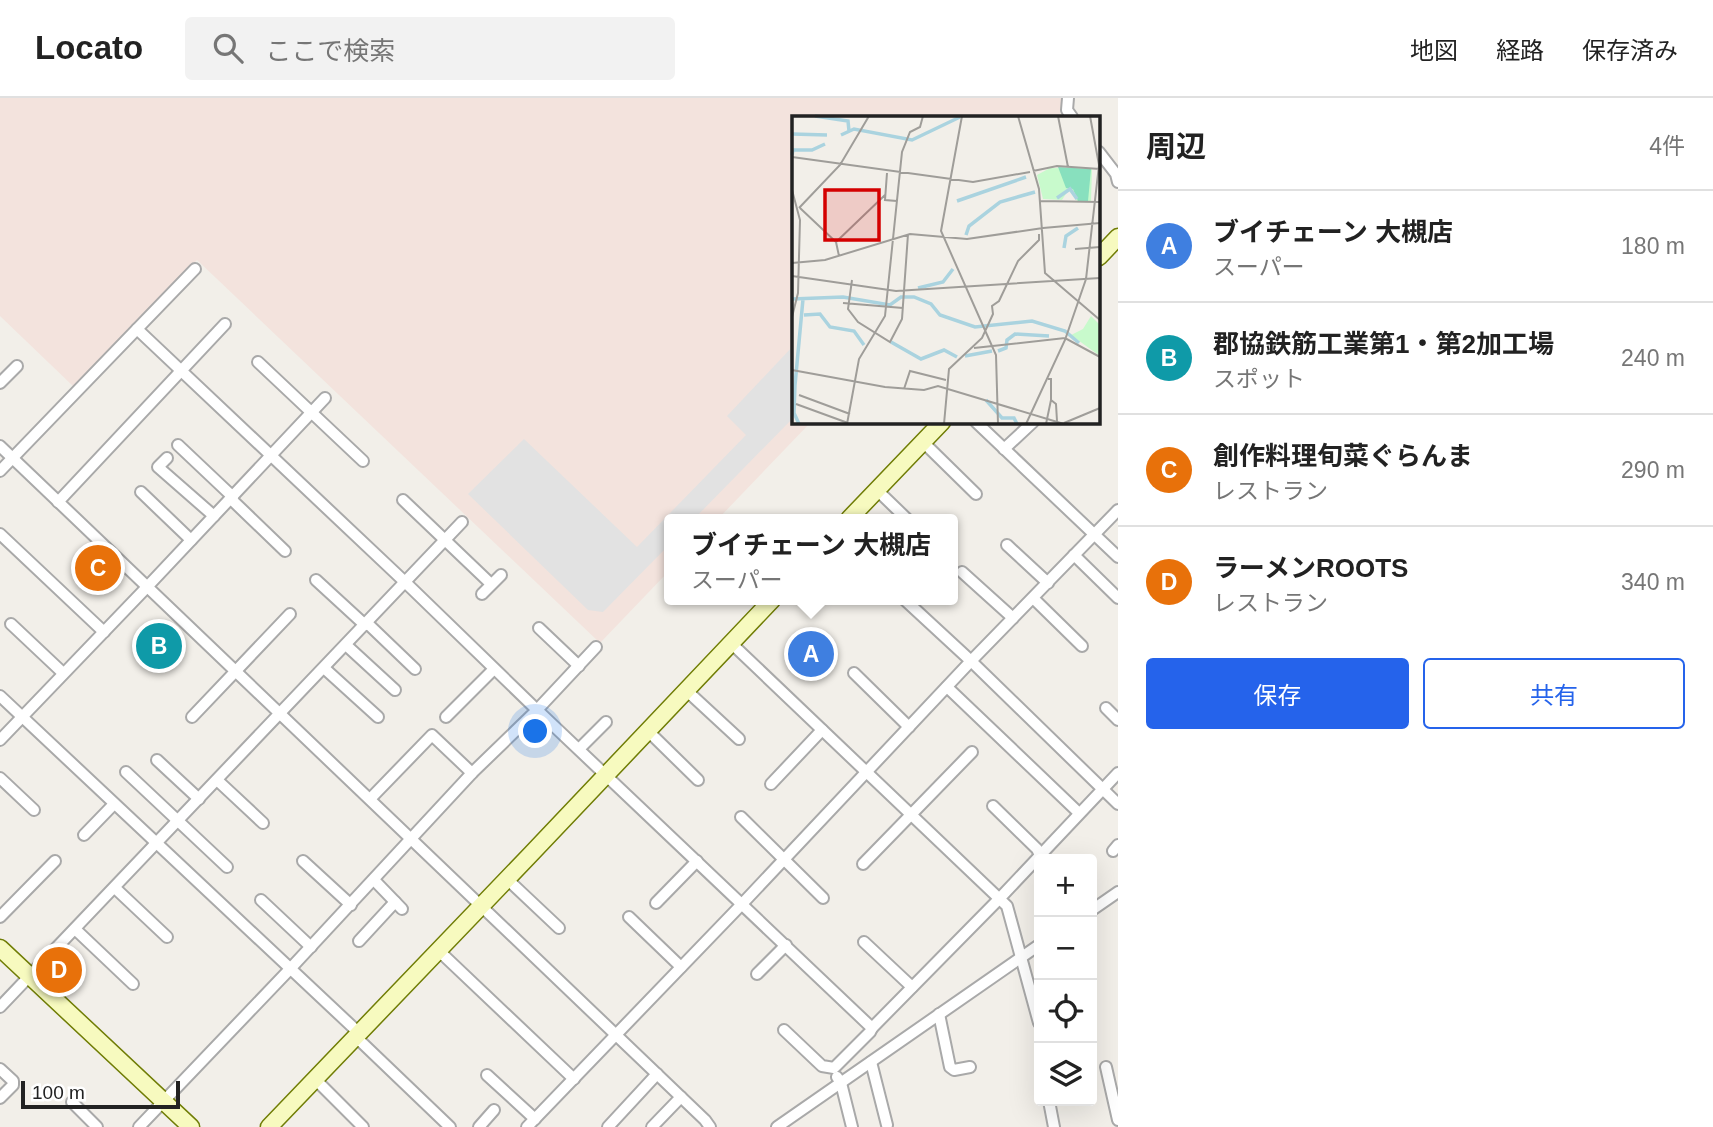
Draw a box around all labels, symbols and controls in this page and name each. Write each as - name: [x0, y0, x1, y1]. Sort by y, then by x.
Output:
- search box: [185, 17, 675, 80]
- text: Locato: [35, 29, 143, 66]
- icon: search: [209, 29, 247, 67]
- text: ここで検索: [265, 36, 395, 66]
- text: 地図: [1410, 37, 1458, 64]
- text: 経路: [1496, 37, 1544, 64]
- text: 保存済み: [1582, 37, 1678, 64]
- inset map: [792, 116, 1100, 424]
- text: 周辺: [1146, 130, 1206, 163]
- text: 4件: [1649, 133, 1685, 159]
- text: ブイチェーン 大槻店: [1213, 217, 1453, 247]
- text: A: [1161, 233, 1177, 259]
- text: 180 m: [1621, 233, 1685, 259]
- text: スーパー: [1213, 254, 1305, 280]
- text: 郡協鉄筋工業第1・第2加工場: [1213, 329, 1554, 359]
- text: B: [1161, 345, 1177, 371]
- text: 240 m: [1621, 345, 1685, 371]
- text: スポット: [1213, 366, 1305, 392]
- text: 創作料理旬菜ぐらんま: [1213, 441, 1473, 471]
- text: C: [1161, 457, 1177, 483]
- text: 290 m: [1621, 457, 1685, 483]
- text: レストラン: [1213, 478, 1328, 504]
- popup: [664, 514, 958, 605]
- text: ブイチェーン 大槻店: [691, 530, 931, 560]
- pin: C: [75, 542, 121, 594]
- text: ラーメンROOTS: [1213, 553, 1408, 583]
- text: スーパー: [691, 567, 783, 593]
- text: D: [1161, 569, 1177, 595]
- text: 340 m: [1621, 569, 1685, 595]
- text: レストラン: [1213, 590, 1328, 616]
- pin: B: [136, 620, 182, 672]
- pin: A: [788, 628, 834, 680]
- button: 保存: [1146, 658, 1409, 729]
- button: 共有: [1423, 658, 1685, 729]
- your location: [518, 714, 552, 748]
- map controls: [1034, 854, 1097, 1106]
- button: +: [1034, 854, 1097, 917]
- button: −: [1034, 917, 1097, 980]
- pin: D: [36, 944, 82, 996]
- button: locate: [1034, 980, 1097, 1043]
- button: layers: [1034, 1043, 1097, 1106]
- scale bar: [21, 1078, 180, 1110]
- text: 100 m: [32, 1082, 85, 1103]

